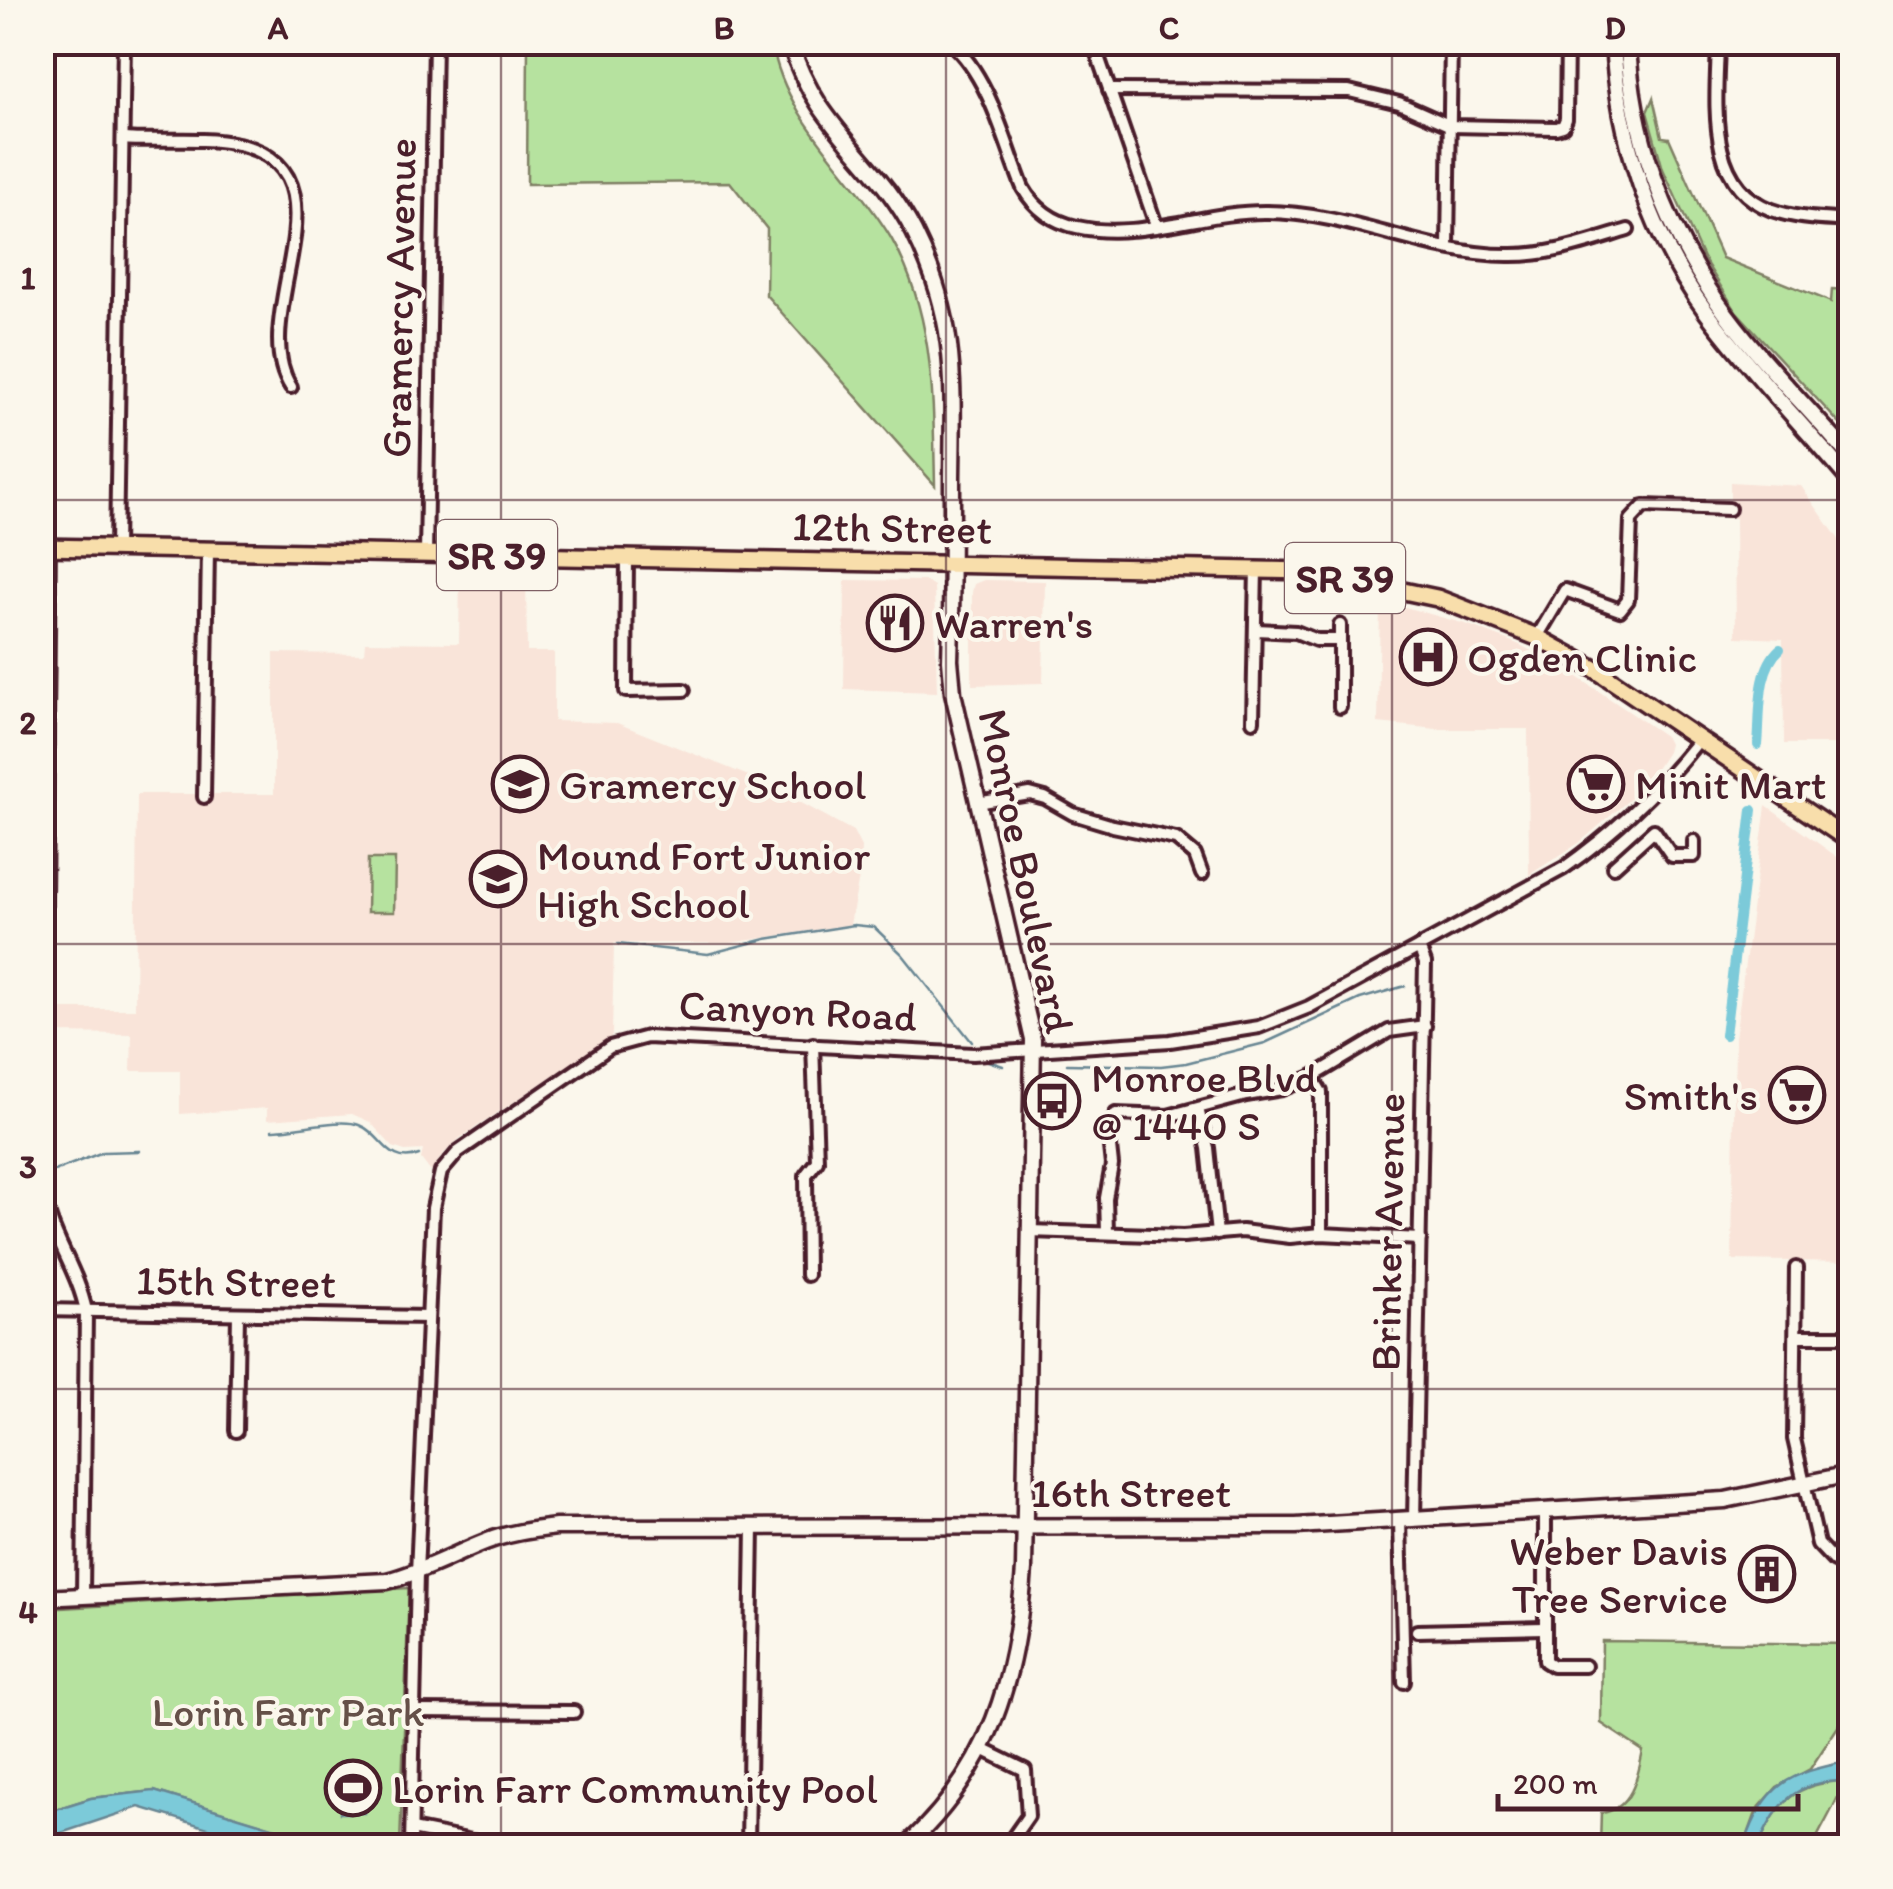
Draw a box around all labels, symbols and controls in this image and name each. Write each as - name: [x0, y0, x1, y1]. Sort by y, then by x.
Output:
- text: A: [267, 9, 289, 47]
- text: B: [714, 9, 734, 47]
- text: C: [1159, 9, 1179, 47]
- text: D: [1604, 9, 1626, 47]
- street label: Gramercy Avenue: [370, 138, 427, 458]
- text: 1: [21, 259, 36, 297]
- street label: 12th Street: [792, 500, 992, 555]
- road number: SR 39: [437, 520, 557, 590]
- road number: SR 39: [1285, 543, 1405, 613]
- restaurant icon: Warren's: [865, 593, 925, 653]
- place label: Warren's: [934, 598, 1093, 649]
- hospital icon: Ogden Clinic: [1398, 627, 1458, 687]
- place label: Ogden Clinic: [1467, 632, 1697, 683]
- text: 2: [20, 704, 37, 742]
- street label: Monroe Boulevard: [967, 704, 1086, 1038]
- school or university icon: Gramercy School: [490, 754, 550, 814]
- supermarket icon: Minit Mart: [1566, 754, 1626, 814]
- place label: Gramercy School: [559, 759, 867, 810]
- place label: Minit Mart: [1635, 759, 1827, 810]
- place label: Mound Fort Junior High School: [537, 830, 870, 929]
- school or university icon: Mound Fort Junior High School: [468, 849, 528, 909]
- street label: Canyon Road: [677, 979, 918, 1042]
- place label: Monroe Blvd @ 1440 S: [1091, 1052, 1317, 1151]
- supermarket icon: Smith's: [1767, 1065, 1827, 1125]
- place label: Smith's: [1624, 1070, 1758, 1121]
- bus stop icon: Monroe Blvd @ 1440 S: [1022, 1071, 1082, 1131]
- street label: Brinker Avenue: [1360, 1092, 1415, 1372]
- text: 3: [19, 1148, 37, 1186]
- street label: 15th Street: [136, 1254, 336, 1309]
- street label: 16th Street: [1031, 1467, 1231, 1518]
- place label: Weber Davis Tree Service: [1509, 1525, 1728, 1624]
- building icon: Weber Davis Tree Service: [1737, 1544, 1797, 1604]
- text: 4: [18, 1593, 38, 1631]
- park label: Lorin Farr Park: [152, 1686, 424, 1737]
- scale bar: [1498, 1749, 1798, 1811]
- sports icon: Lorin Farr Community Pool: [323, 1758, 383, 1818]
- place label: Lorin Farr Community Pool: [392, 1763, 878, 1814]
- text: 200 m: [1513, 1765, 1598, 1802]

